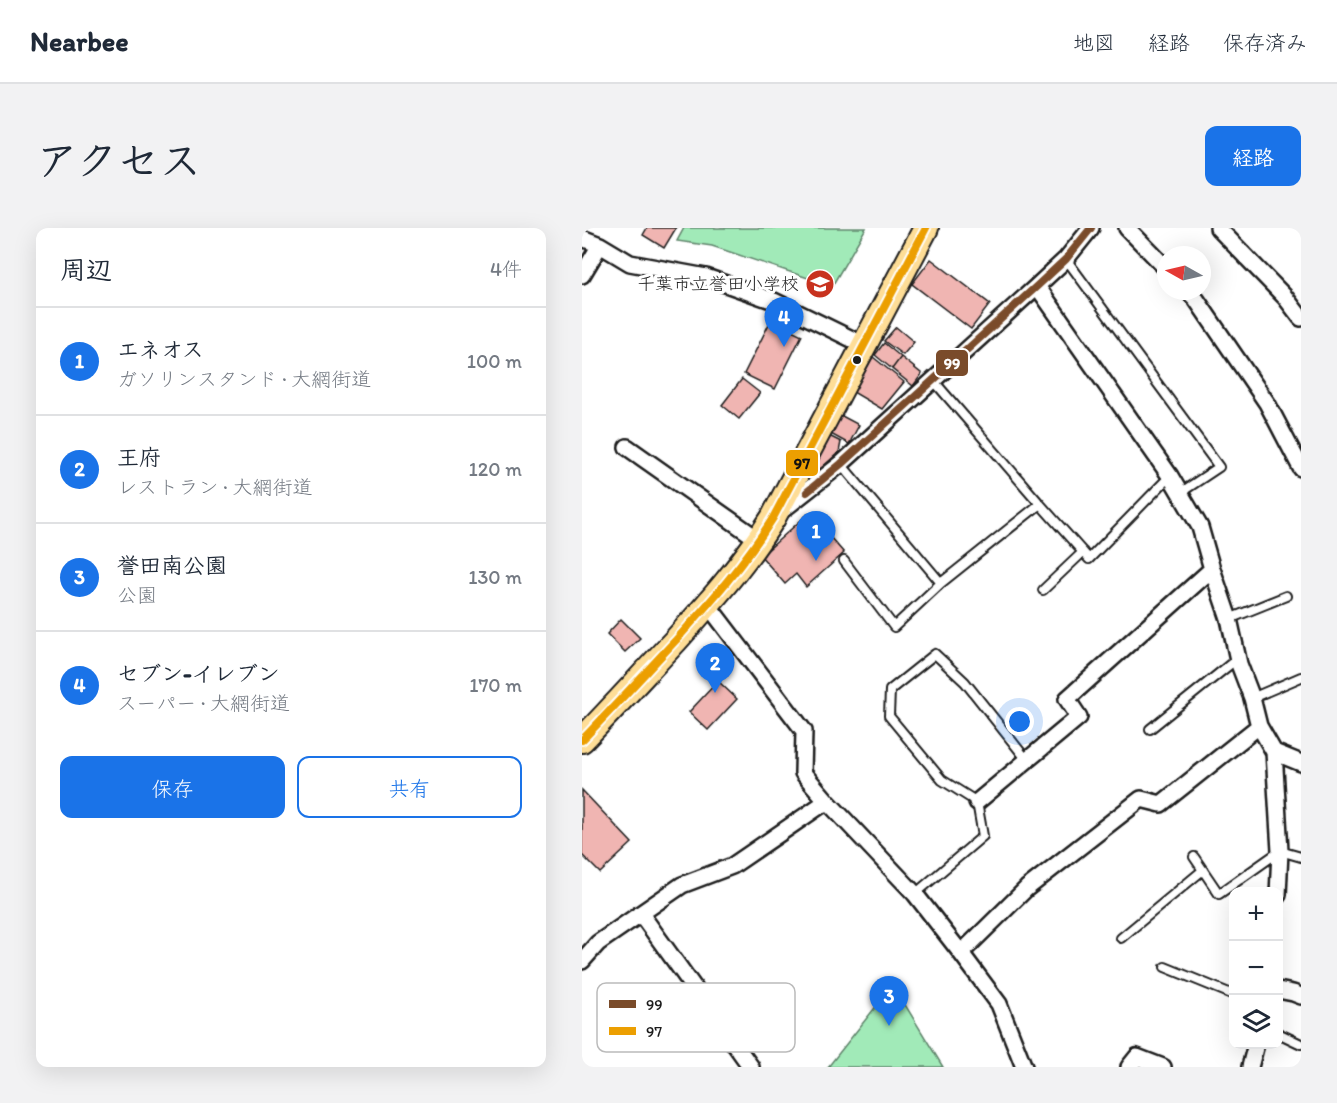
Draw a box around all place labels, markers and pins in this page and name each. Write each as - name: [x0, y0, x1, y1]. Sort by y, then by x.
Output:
- school or university icon: 千葉市立誉田小学校: [804, 268, 836, 300]
- place label: 千葉市立誉田小学校: [637, 273, 799, 295]
- pin: 4: [764, 298, 804, 347]
- unlabelled marker: [851, 354, 863, 366]
- pin: 1: [796, 512, 836, 561]
- pin: 2: [696, 644, 734, 693]
- pin: 3: [870, 976, 908, 1026]

